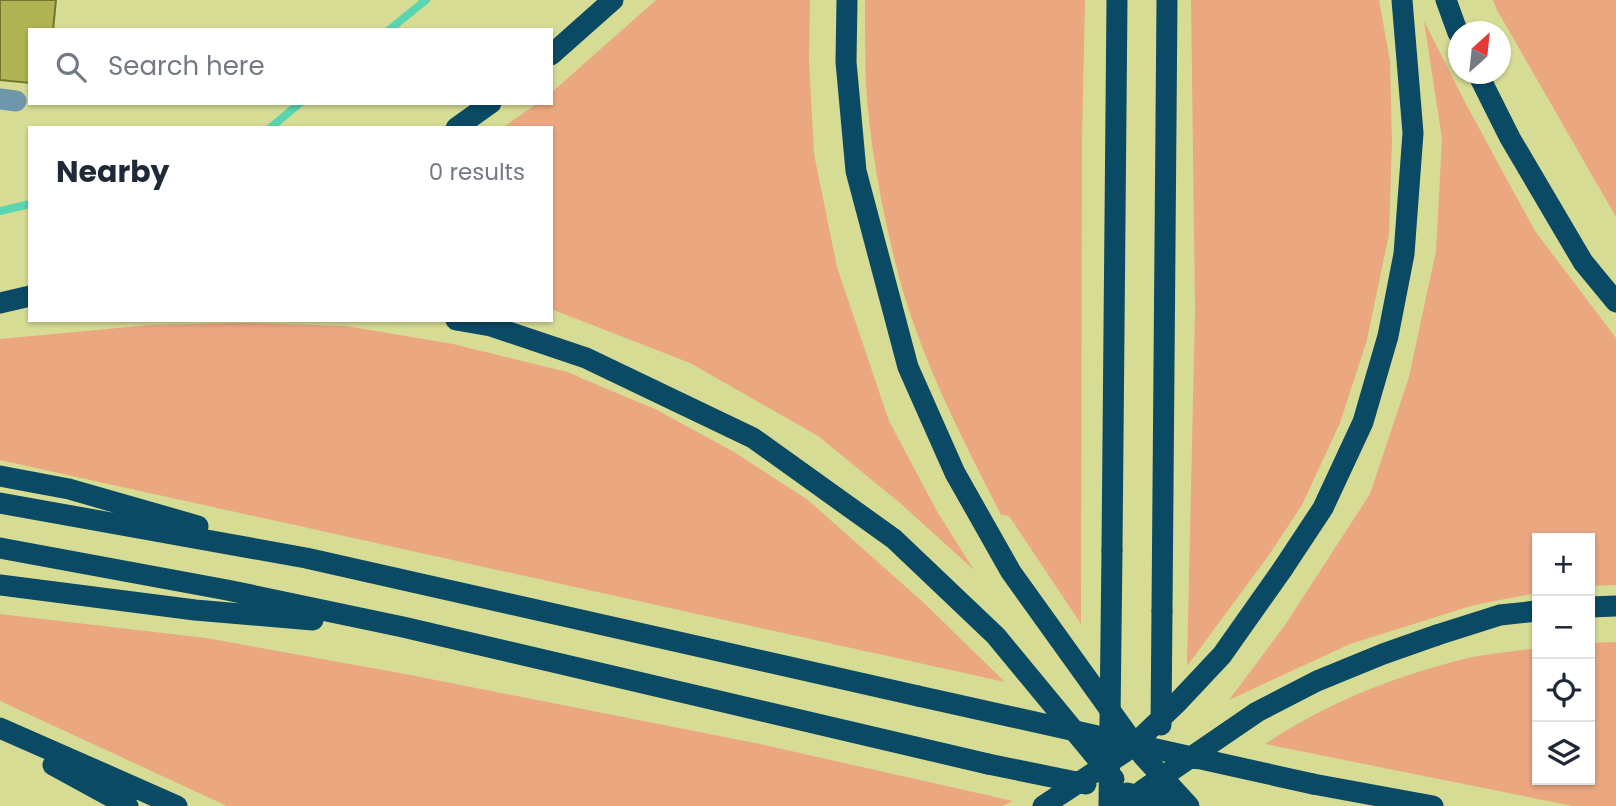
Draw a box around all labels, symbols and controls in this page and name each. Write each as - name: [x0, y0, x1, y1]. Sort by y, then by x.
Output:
- north arrow: [1448, 21, 1511, 84]
- search box: [28, 28, 553, 105]
- icon: search: [52, 48, 90, 86]
- text: Search here: [108, 48, 265, 84]
- text: Nearby: [56, 150, 170, 193]
- text: 0 results: [429, 156, 525, 188]
- map controls: [1532, 533, 1595, 785]
- button: +: [1532, 533, 1595, 596]
- button: −: [1532, 596, 1595, 659]
- button: locate: [1532, 659, 1595, 722]
- button: layers: [1532, 722, 1595, 785]

